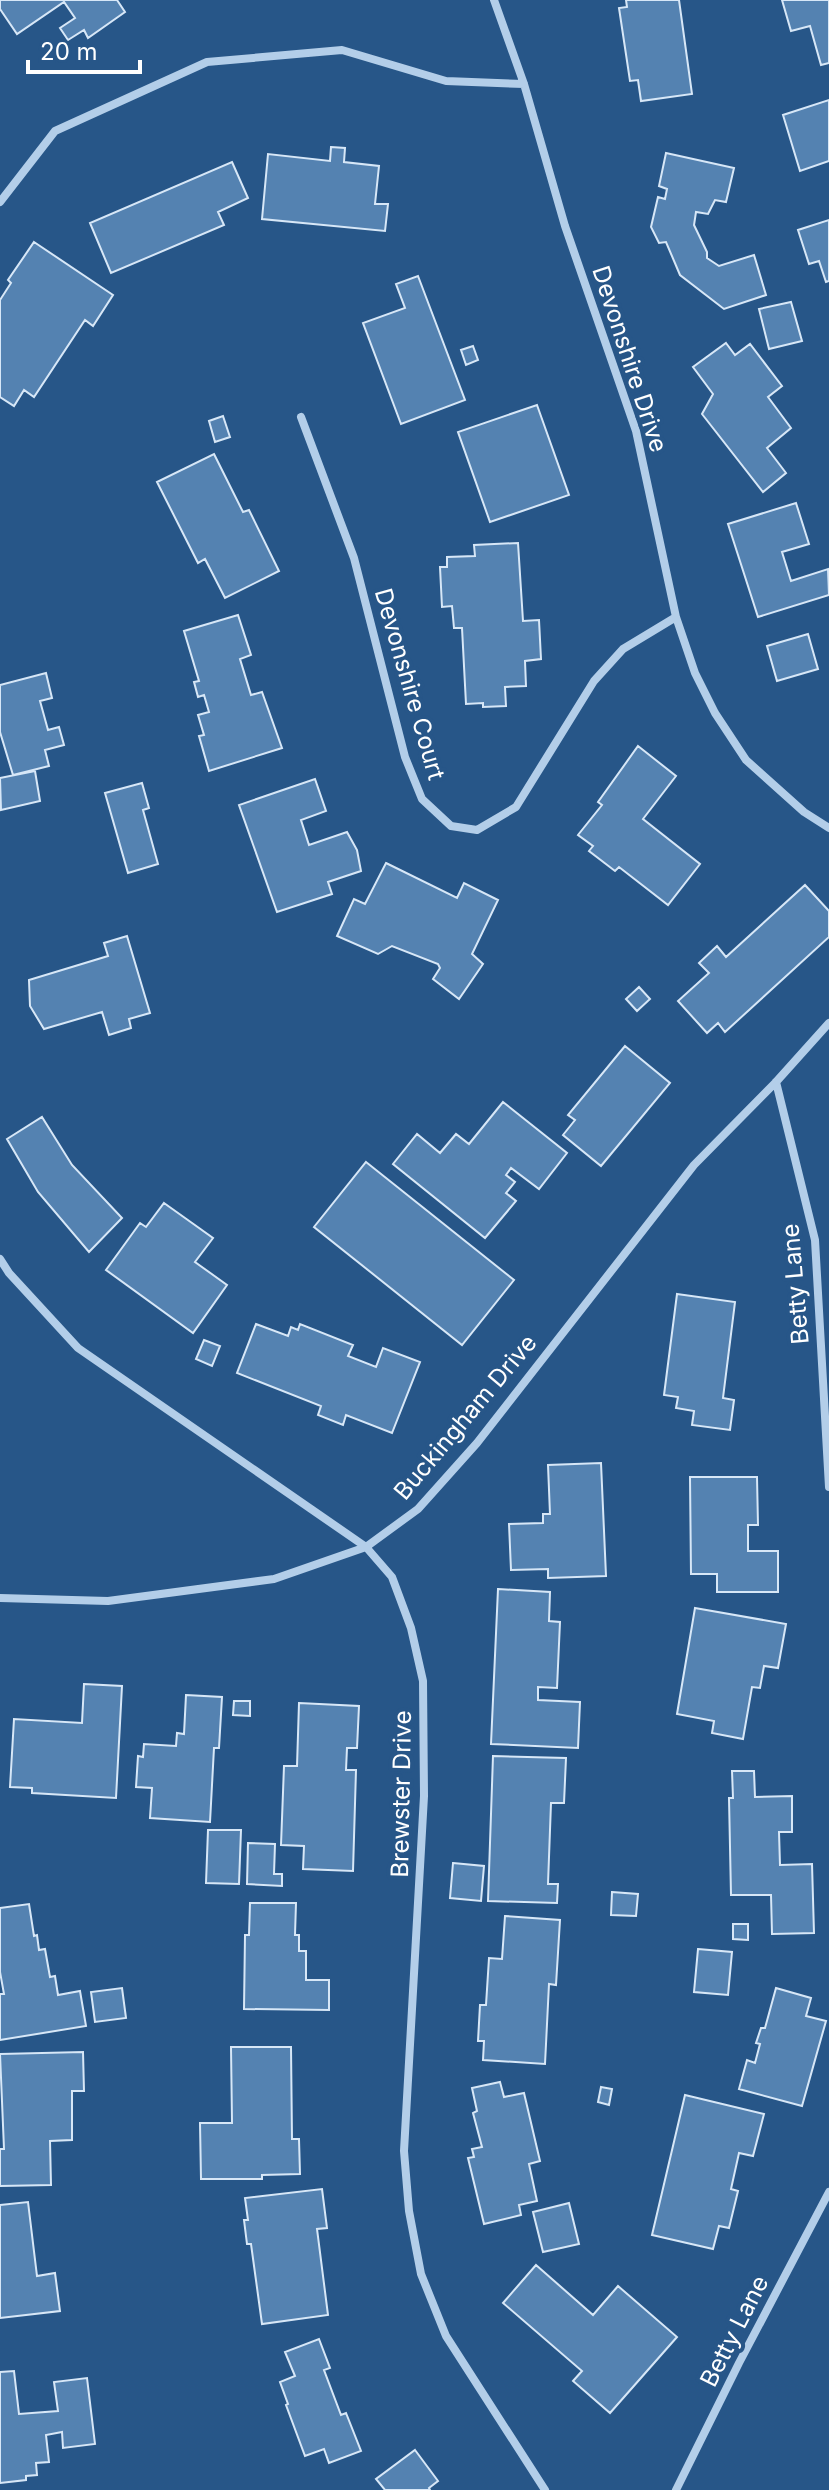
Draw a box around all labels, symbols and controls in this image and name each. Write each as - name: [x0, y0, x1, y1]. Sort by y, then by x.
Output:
- scale bar: [28, 24, 140, 74]
- text: 20 m: [40, 37, 98, 66]
- street label: Devonshire Drive: [586, 262, 674, 456]
- street label: Devonshire Court: [369, 585, 451, 783]
- street label: Betty Lane: [775, 1223, 815, 1345]
- street label: Buckingham Drive: [388, 1329, 542, 1505]
- street label: Brewster Drive: [385, 1710, 417, 1878]
- street label: Betty Lane: [694, 2271, 774, 2391]

